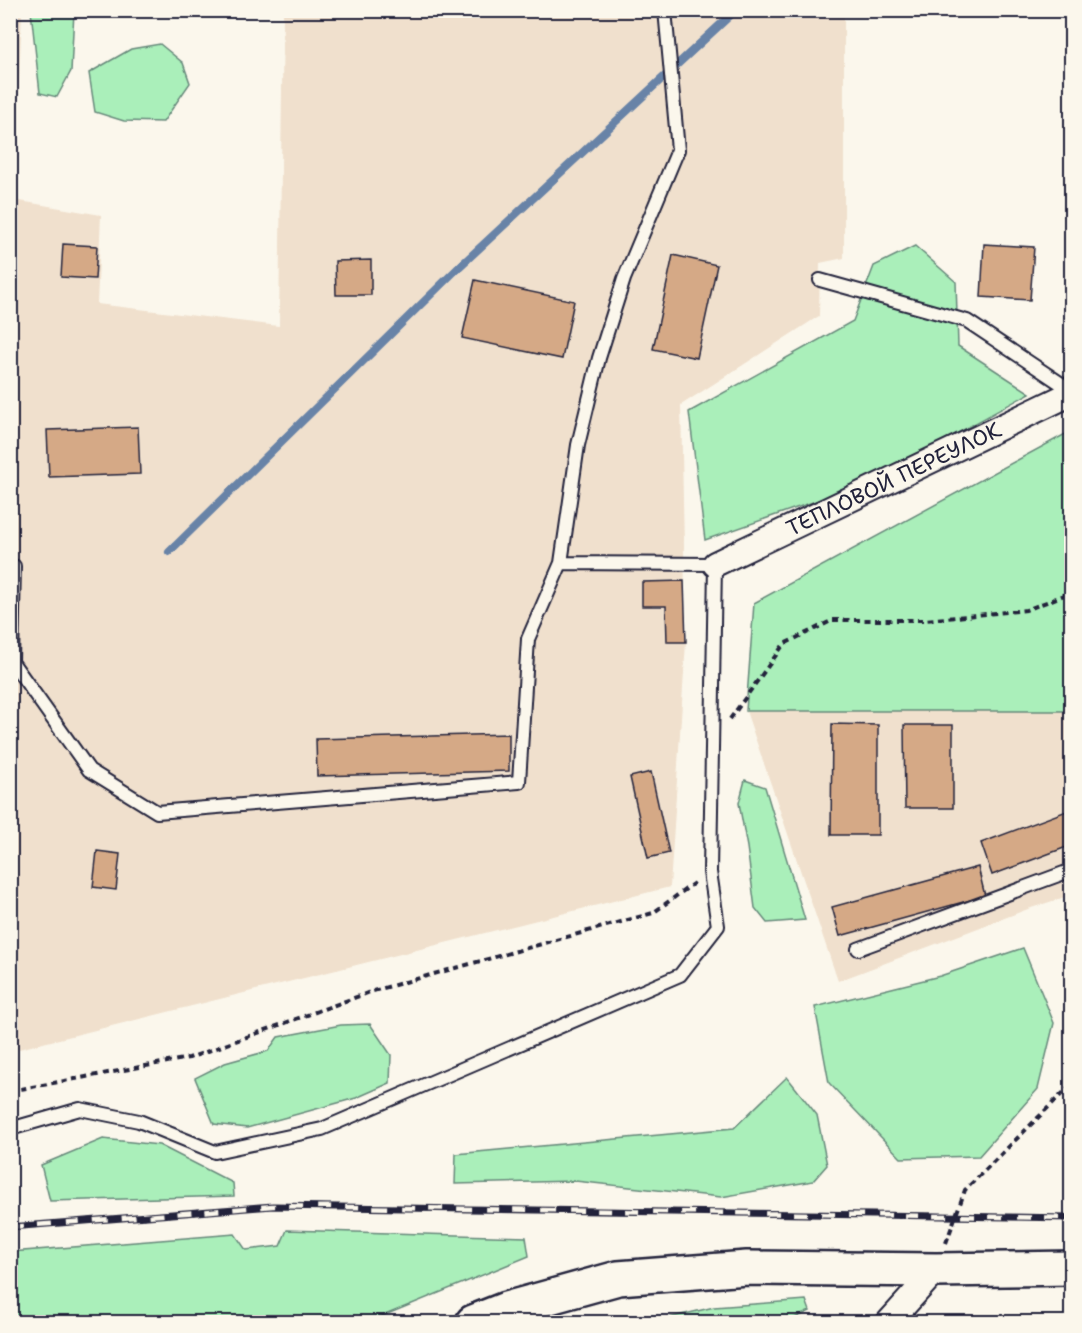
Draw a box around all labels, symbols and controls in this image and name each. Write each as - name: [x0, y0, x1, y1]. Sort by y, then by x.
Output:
- street label: ТЕПЛОВОЙ ПЕРЕУЛОК: [781, 415, 1006, 543]

